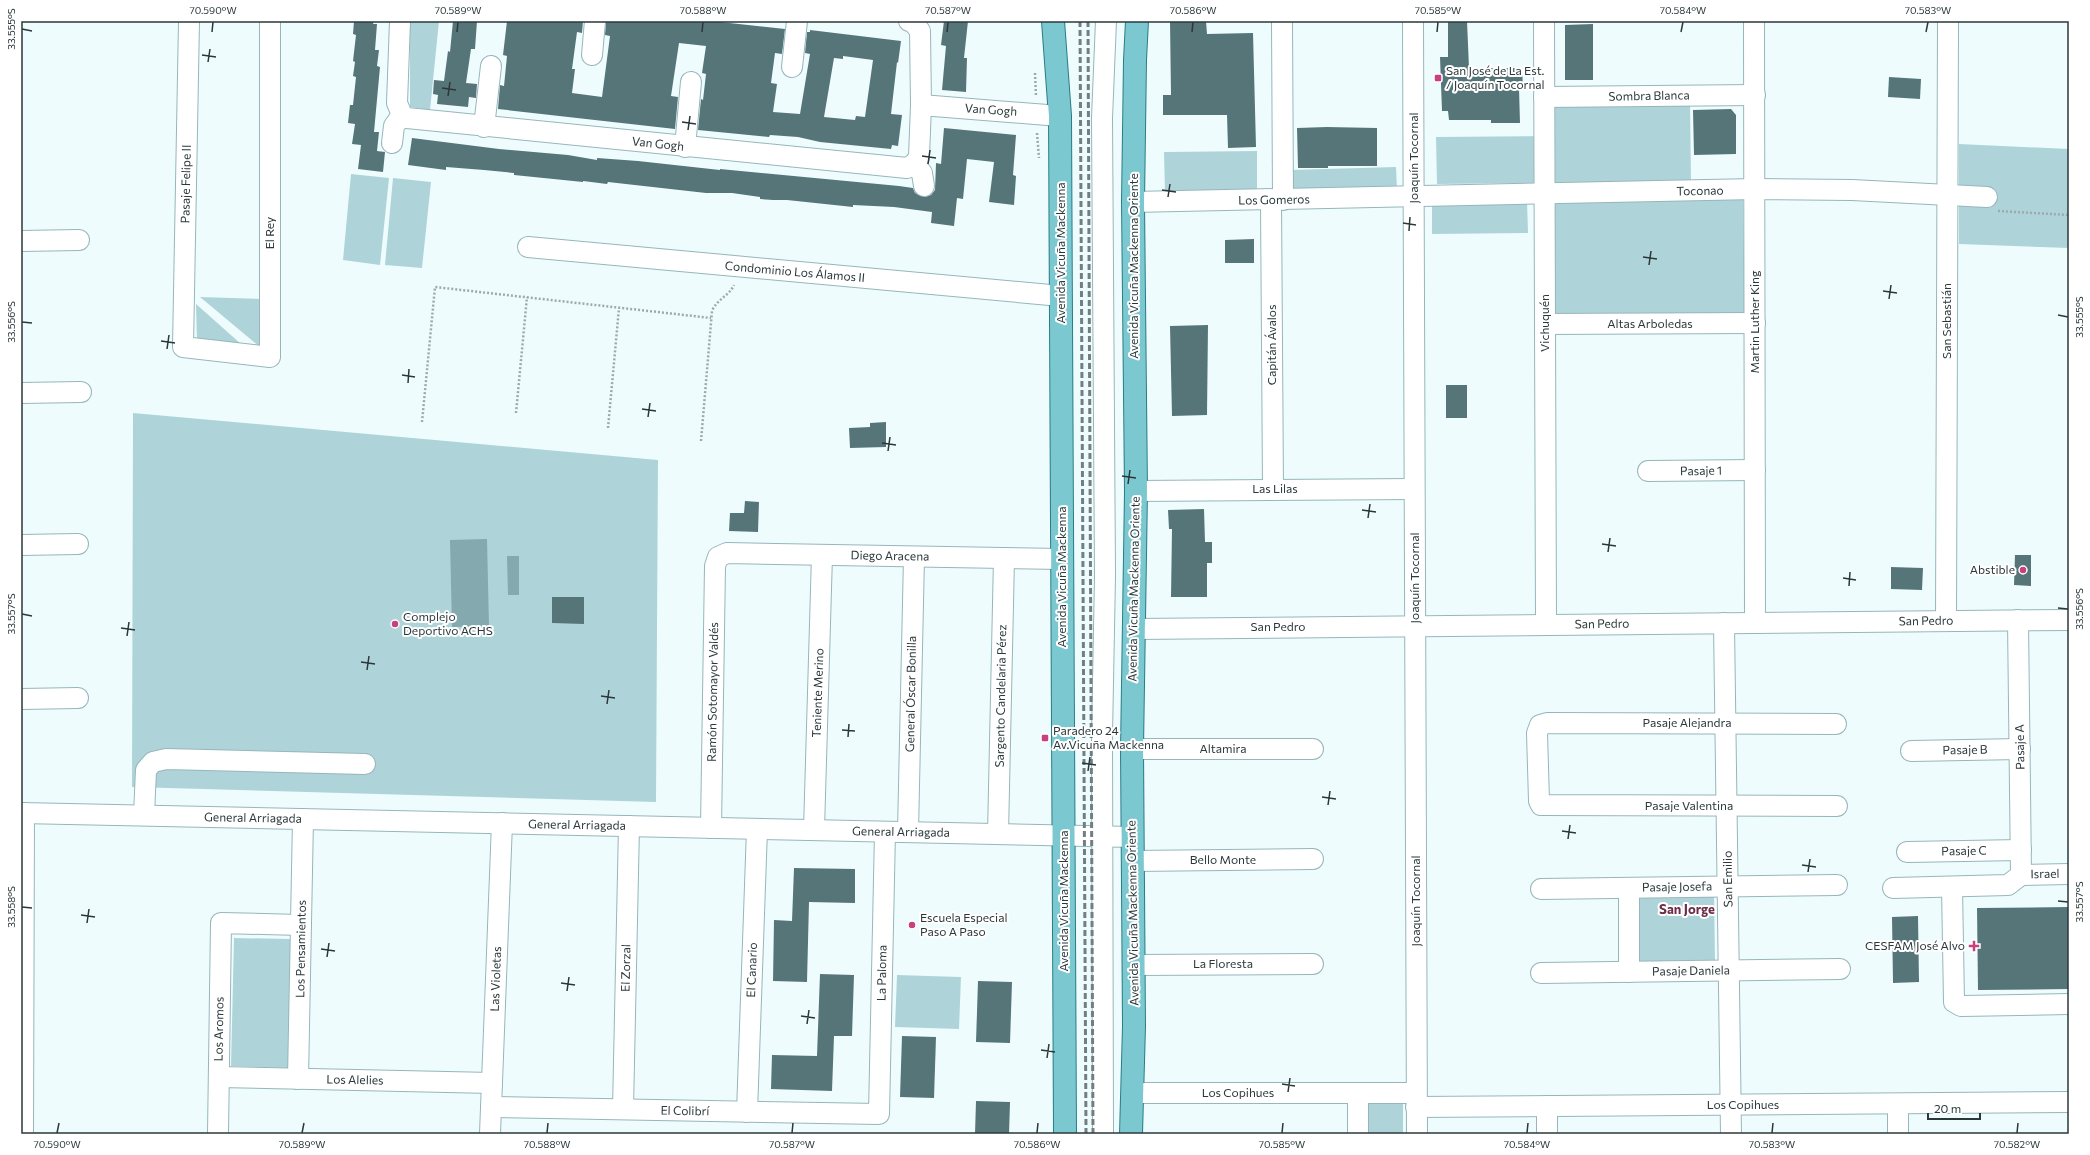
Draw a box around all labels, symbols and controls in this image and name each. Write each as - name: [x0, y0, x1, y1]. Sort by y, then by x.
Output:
- text: 70.590°W: [189, 4, 237, 16]
- text: 70.589°W: [435, 4, 481, 16]
- text: 70.588°W: [680, 4, 726, 16]
- text: 70.587°W: [925, 4, 971, 16]
- text: 70.586°W: [1170, 4, 1216, 16]
- text: 70.585°W: [1415, 4, 1461, 16]
- text: 70.584°W: [1660, 4, 1706, 16]
- text: 70.583°W: [1905, 4, 1951, 16]
- text: 33.555°S: [5, 8, 17, 50]
- place label: San José de La Est. / Joaquín Tocornal: [1446, 63, 1545, 92]
- marker: San José de La Est. / Joaquín Tocornal: [1433, 73, 1443, 83]
- street label: Sombra Blanca: [1608, 87, 1690, 103]
- street label: Van Gogh: [964, 100, 1018, 118]
- street label: Joaquín Tocornal: [1406, 113, 1421, 203]
- street label: Van Gogh: [631, 133, 685, 153]
- street label: Pasaje Felipe II: [177, 144, 193, 223]
- street label: Avenida Vicuña Mackenna Oriente: [1126, 173, 1140, 359]
- street label: Avenida Vicuña Mackenna: [1053, 182, 1067, 324]
- street label: Toconao: [1676, 183, 1724, 197]
- street label: Los Gomeros: [1238, 191, 1310, 207]
- street label: El Rey: [262, 217, 276, 249]
- street label: Condominio Los Álamos II: [724, 258, 866, 284]
- street label: Martin Luther King: [1747, 270, 1761, 373]
- street label: San Sebastián: [1939, 283, 1953, 359]
- street label: Vichuquén: [1537, 294, 1551, 352]
- text: 33.555°S: [2073, 296, 2085, 338]
- text: 33.556°S: [5, 301, 17, 343]
- street label: Capitán Ávalos: [1264, 305, 1278, 385]
- street label: Altas Arboledas: [1607, 316, 1693, 330]
- street label: Pasaje 1: [1680, 463, 1722, 477]
- street label: Las Lilas: [1252, 481, 1298, 495]
- street label: Avenida Vicuña Mackenna Oriente: [1124, 496, 1142, 682]
- street label: Avenida Vicuña Mackenna: [1054, 506, 1068, 648]
- street label: Joaquín Tocornal: [1407, 533, 1422, 623]
- street label: Diego Aracena: [851, 547, 930, 563]
- place label: Abstible: [1970, 562, 2015, 576]
- marker: Abstible: [2018, 565, 2028, 575]
- text: 33.556°S: [2073, 588, 2085, 630]
- text: 33.557°S: [5, 593, 17, 635]
- place label: Complejo Deportivo ACHS: [403, 609, 493, 637]
- street label: San Pedro: [1898, 613, 1954, 627]
- street label: San Pedro: [1574, 616, 1630, 630]
- marker: Complejo Deportivo ACHS: [390, 619, 400, 629]
- street label: San Pedro: [1251, 619, 1305, 633]
- street label: Ramón Sotomayor Valdés: [704, 622, 720, 762]
- street label: Sargento Candelaria Pérez: [992, 624, 1008, 768]
- street label: General Óscar Bonilla: [902, 636, 918, 752]
- street label: Teniente Merino: [808, 648, 826, 738]
- street label: Pasaje Alejandra: [1643, 715, 1731, 729]
- place label: Paradero 24 Av.Vicuña Mackenna: [1053, 723, 1164, 751]
- street label: Pasaje A: [2012, 724, 2026, 770]
- marker: Paradero 24 Av.Vicuña Mackenna: [1040, 733, 1050, 743]
- street label: Altamira: [1199, 741, 1247, 755]
- street label: Pasaje B: [1942, 742, 1988, 756]
- street label: Pasaje Valentina: [1645, 798, 1733, 812]
- street label: General Arriagada: [204, 809, 302, 825]
- street label: General Arriagada: [528, 816, 626, 832]
- street label: Avenida Vicuña Mackenna Oriente: [1123, 820, 1141, 1006]
- street label: General Arriagada: [852, 823, 950, 839]
- street label: Avenida Vicuña Mackenna: [1056, 830, 1070, 972]
- street label: Pasaje C: [1941, 843, 1987, 857]
- street label: San Emilio: [1720, 851, 1734, 907]
- street label: Bello Monte: [1190, 852, 1256, 866]
- street label: Joaquín Tocornal: [1408, 856, 1423, 946]
- street label: Israel: [2030, 866, 2060, 880]
- street label: Pasaje Josefa: [1642, 878, 1712, 895]
- text: 33.557°S: [2073, 881, 2085, 923]
- text: 33.558°S: [5, 886, 17, 928]
- street label: Los Pensamientos: [292, 900, 308, 998]
- district label: San Jorge: [1659, 901, 1715, 917]
- place label: Escuela Especial Paso A Paso: [920, 910, 1007, 938]
- marker: Escuela Especial Paso A Paso: [907, 920, 917, 930]
- place label: CESFAM José Alvo: [1865, 938, 1965, 953]
- marker: CESFAM José Alvo: [1968, 940, 1980, 952]
- street label: El Canario: [743, 942, 759, 998]
- street label: El Zorzal: [618, 944, 632, 992]
- street label: La Paloma: [874, 945, 888, 1001]
- street label: Las Violetas: [487, 946, 503, 1012]
- street label: La Floresta: [1193, 956, 1253, 970]
- street label: Pasaje Daniela: [1652, 962, 1730, 978]
- street label: Los Aromos: [210, 997, 226, 1061]
- street label: Los Alelies: [326, 1072, 384, 1086]
- street label: Los Copihues: [1202, 1085, 1274, 1099]
- scale bar: [1928, 1095, 1980, 1121]
- street label: Los Copihues: [1707, 1097, 1779, 1111]
- text: 20 m: [1934, 1101, 1961, 1115]
- street label: El Colibrí: [660, 1103, 711, 1117]
- text: 70.590°W: [33, 1138, 81, 1150]
- text: 70.589°W: [279, 1138, 325, 1150]
- text: 70.588°W: [524, 1138, 570, 1150]
- text: 70.587°W: [769, 1138, 815, 1150]
- text: 70.586°W: [1014, 1138, 1060, 1150]
- text: 70.585°W: [1259, 1138, 1305, 1150]
- text: 70.584°W: [1504, 1138, 1550, 1150]
- text: 70.583°W: [1749, 1138, 1795, 1150]
- text: 70.582°W: [1994, 1138, 2040, 1150]

